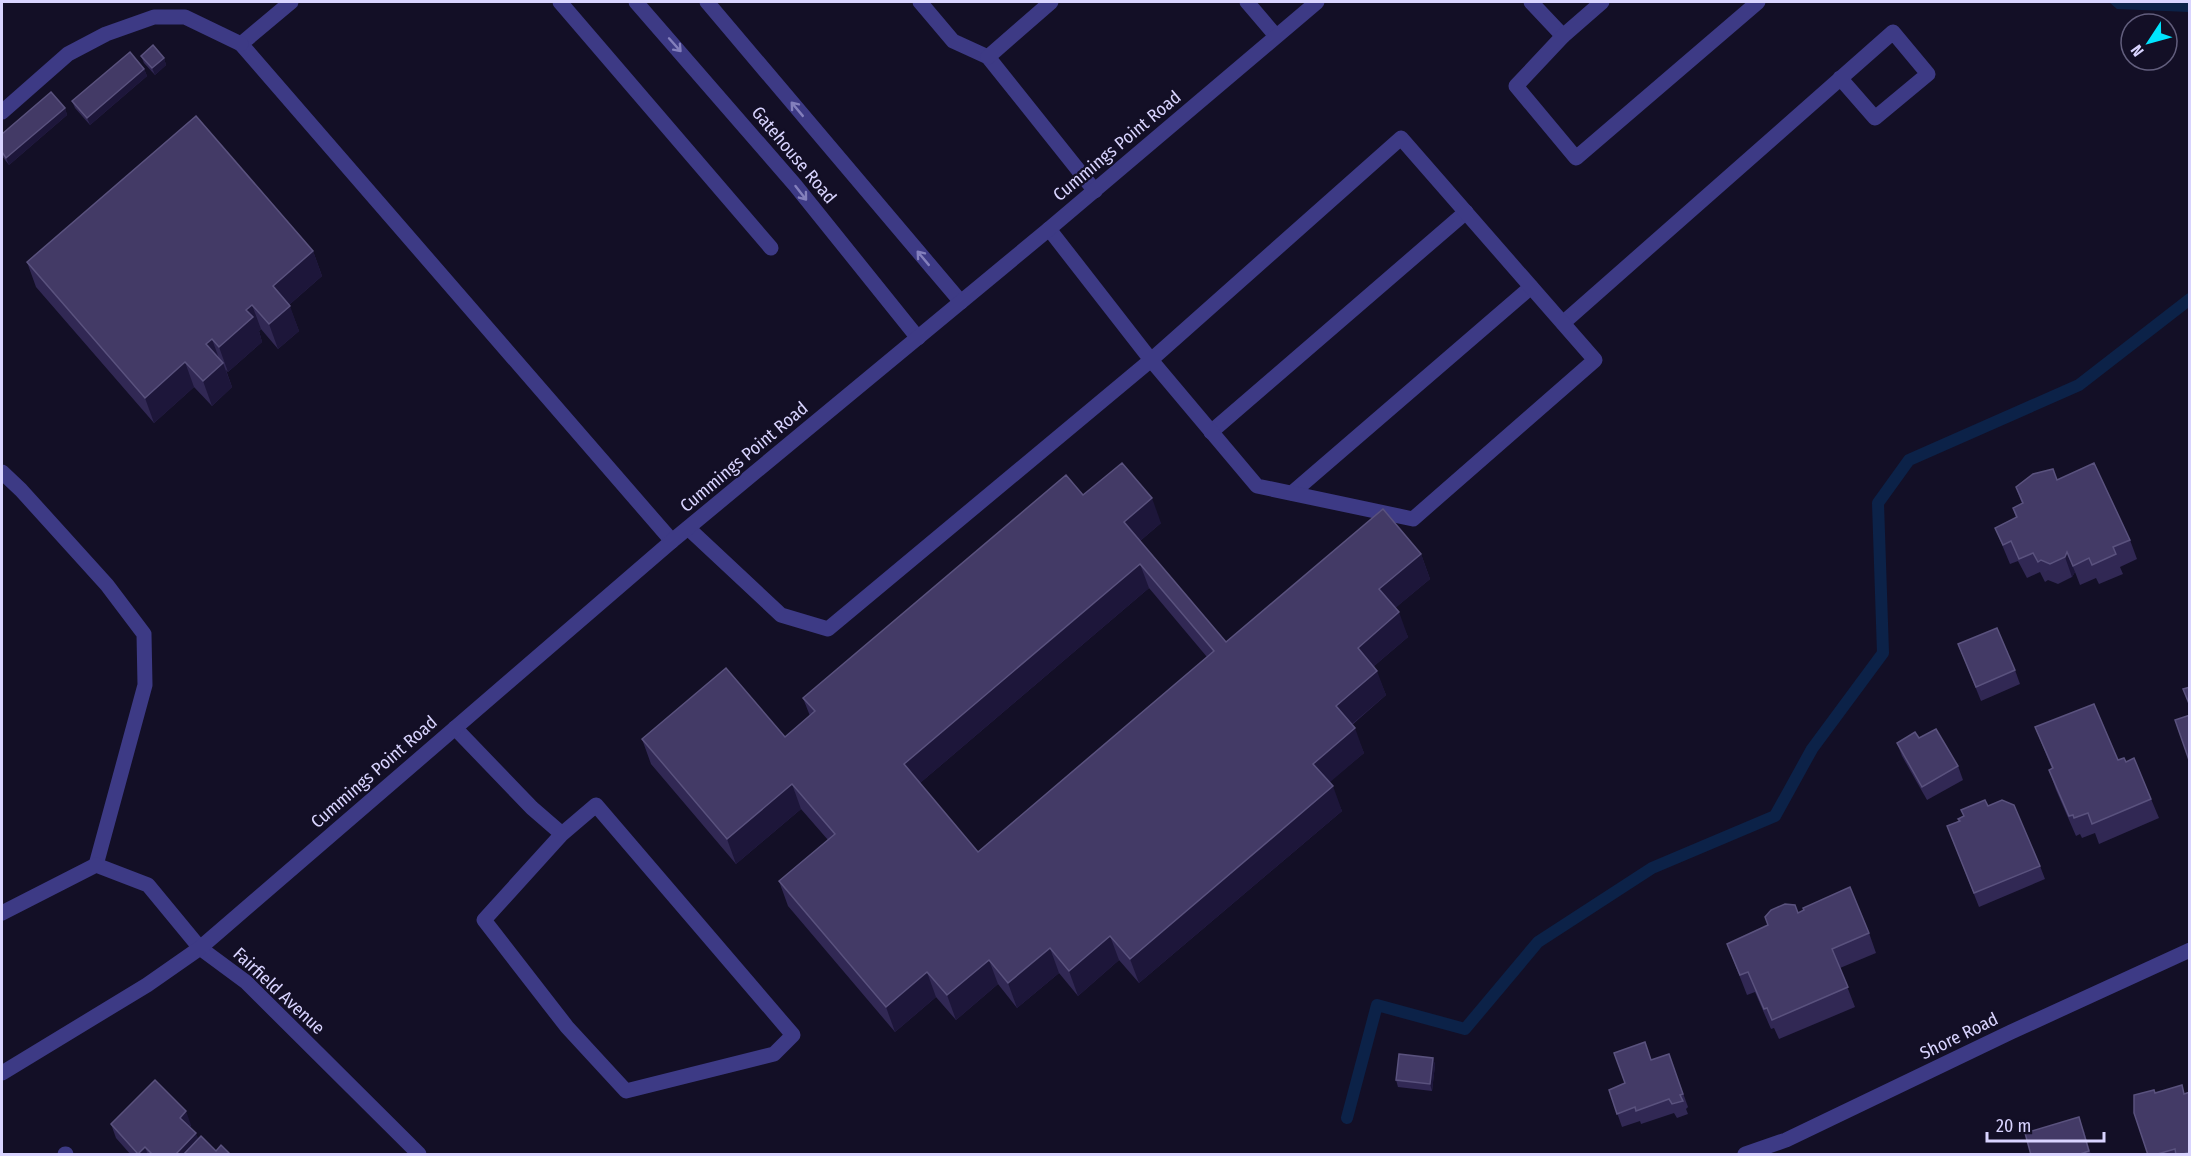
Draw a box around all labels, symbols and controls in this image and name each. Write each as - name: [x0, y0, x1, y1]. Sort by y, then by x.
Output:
- north arrow: [2119, 12, 2179, 72]
- one-way arrow: [667, 37, 681, 52]
- text: N: [2127, 41, 2148, 60]
- street label: Cummings Point Road: [1049, 86, 1185, 206]
- one-way arrow: [791, 101, 804, 117]
- street label: Gatehouse Road: [747, 102, 841, 208]
- one-way arrow: [795, 185, 808, 201]
- one-way arrow: [916, 251, 930, 266]
- street label: Cummings Point Road: [676, 397, 812, 517]
- street label: Cummings Point Road: [306, 711, 442, 833]
- street label: Fairfield Avenue: [229, 943, 329, 1039]
- street label: Shore Road: [1916, 1008, 2002, 1064]
- scale bar: [1987, 1105, 2104, 1143]
- text: 20 m: [1996, 1115, 2031, 1137]

